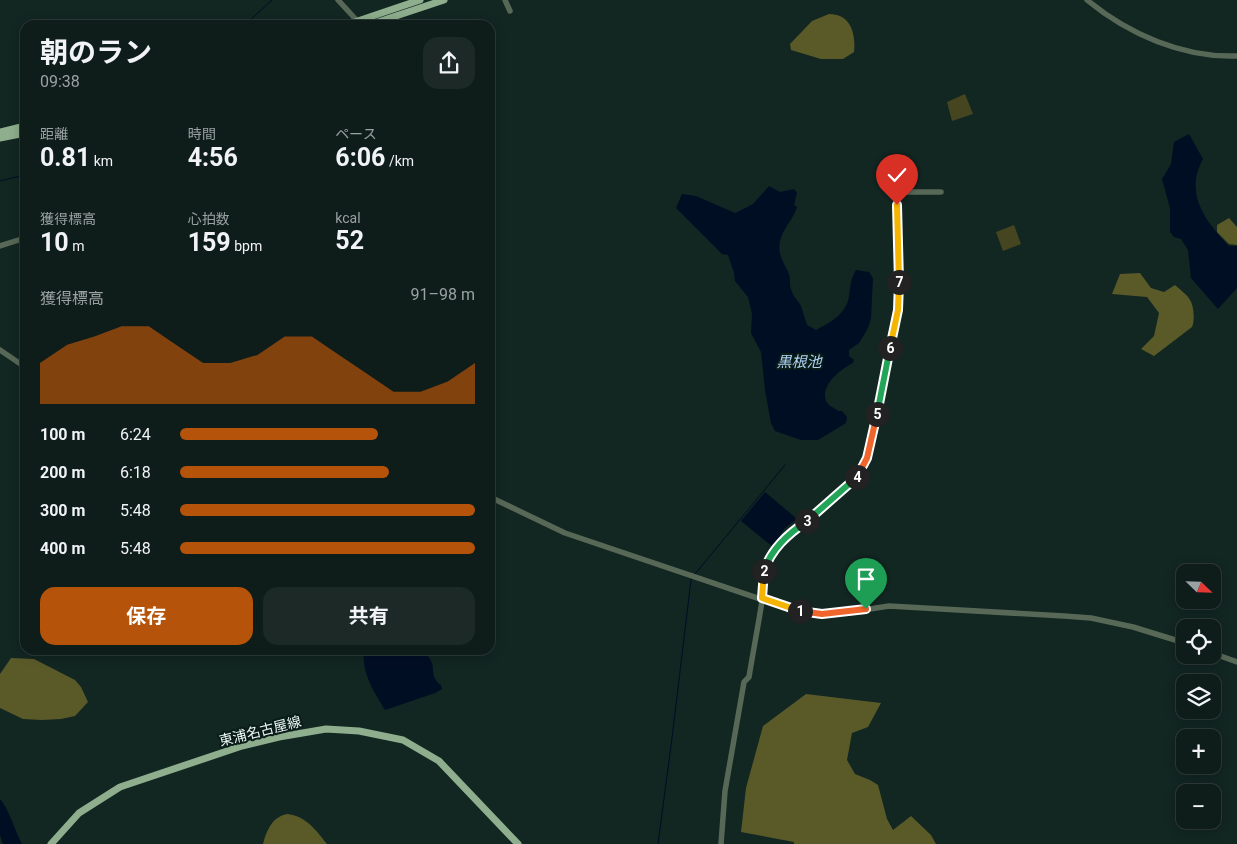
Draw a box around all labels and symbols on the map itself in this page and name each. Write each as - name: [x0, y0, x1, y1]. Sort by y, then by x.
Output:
- pin: [876, 154, 918, 205]
- pin: 7: [886, 270, 912, 294]
- pin: 6: [878, 336, 902, 360]
- water label: 黒根池: [776, 353, 823, 371]
- pin: 5: [864, 402, 890, 426]
- pin: 4: [844, 464, 870, 490]
- pin: 3: [794, 508, 820, 534]
- pin: 2: [752, 558, 776, 584]
- pin: [845, 558, 887, 609]
- north arrow: [1176, 564, 1221, 609]
- pin: 1: [788, 598, 812, 624]
- street label: 東浦名古屋線: [217, 713, 303, 749]

